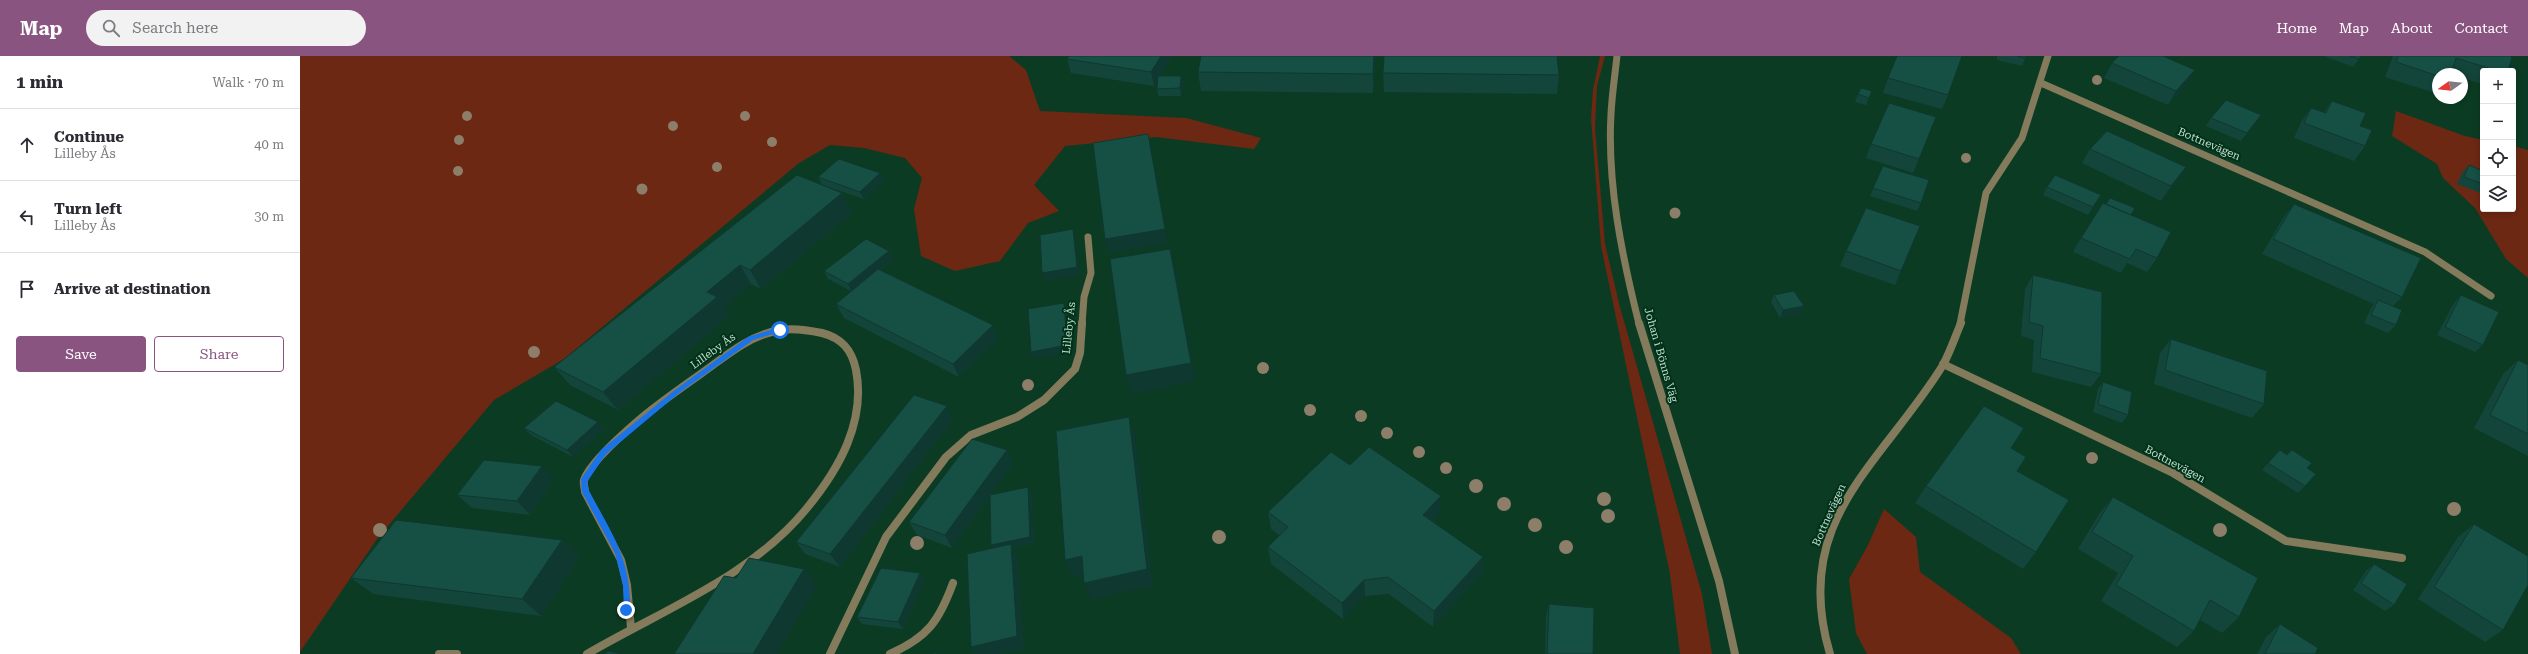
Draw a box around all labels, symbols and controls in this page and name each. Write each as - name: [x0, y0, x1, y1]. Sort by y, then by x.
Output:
- search box: [86, 10, 366, 46]
- text: Map: [20, 17, 62, 40]
- icon: search: [100, 17, 122, 39]
- text: Search here: [132, 19, 218, 37]
- text: Home: [2276, 20, 2317, 36]
- text: Map: [2339, 20, 2369, 36]
- text: About: [2391, 20, 2433, 36]
- text: Contact: [2455, 20, 2508, 36]
- north arrow: [2432, 68, 2468, 104]
- map controls: [2480, 68, 2516, 212]
- button: +: [2480, 68, 2516, 104]
- text: 1 min: [16, 72, 63, 92]
- text: Walk · 70 m: [212, 75, 284, 90]
- button: −: [2480, 104, 2516, 140]
- street label: Bottnevägen: [2176, 125, 2242, 163]
- text: Continue: [54, 128, 124, 146]
- icon: ahead: [16, 134, 38, 156]
- text: 40 m: [254, 137, 284, 152]
- button: locate: [2480, 140, 2516, 176]
- text: Lilleby Ås: [54, 146, 116, 161]
- button: layers: [2480, 176, 2516, 212]
- text: Turn left: [54, 200, 122, 218]
- icon: left: [16, 206, 38, 228]
- text: 30 m: [254, 209, 284, 224]
- text: Lilleby Ås: [54, 218, 116, 233]
- icon: arrive: [16, 278, 38, 300]
- text: Arrive at destination: [54, 280, 210, 298]
- street label: Lilleby Ås: [1059, 301, 1078, 355]
- street label: Johan i Bönns Väg: [1641, 306, 1681, 405]
- route start: [771, 321, 789, 339]
- street label: Lilleby Ås: [687, 330, 738, 372]
- button: Save: [16, 336, 146, 372]
- button: Share: [154, 336, 284, 372]
- street label: Bottnevägen: [2142, 443, 2208, 485]
- street label: Bottnevägen: [1809, 482, 1849, 548]
- route end: [617, 601, 635, 619]

